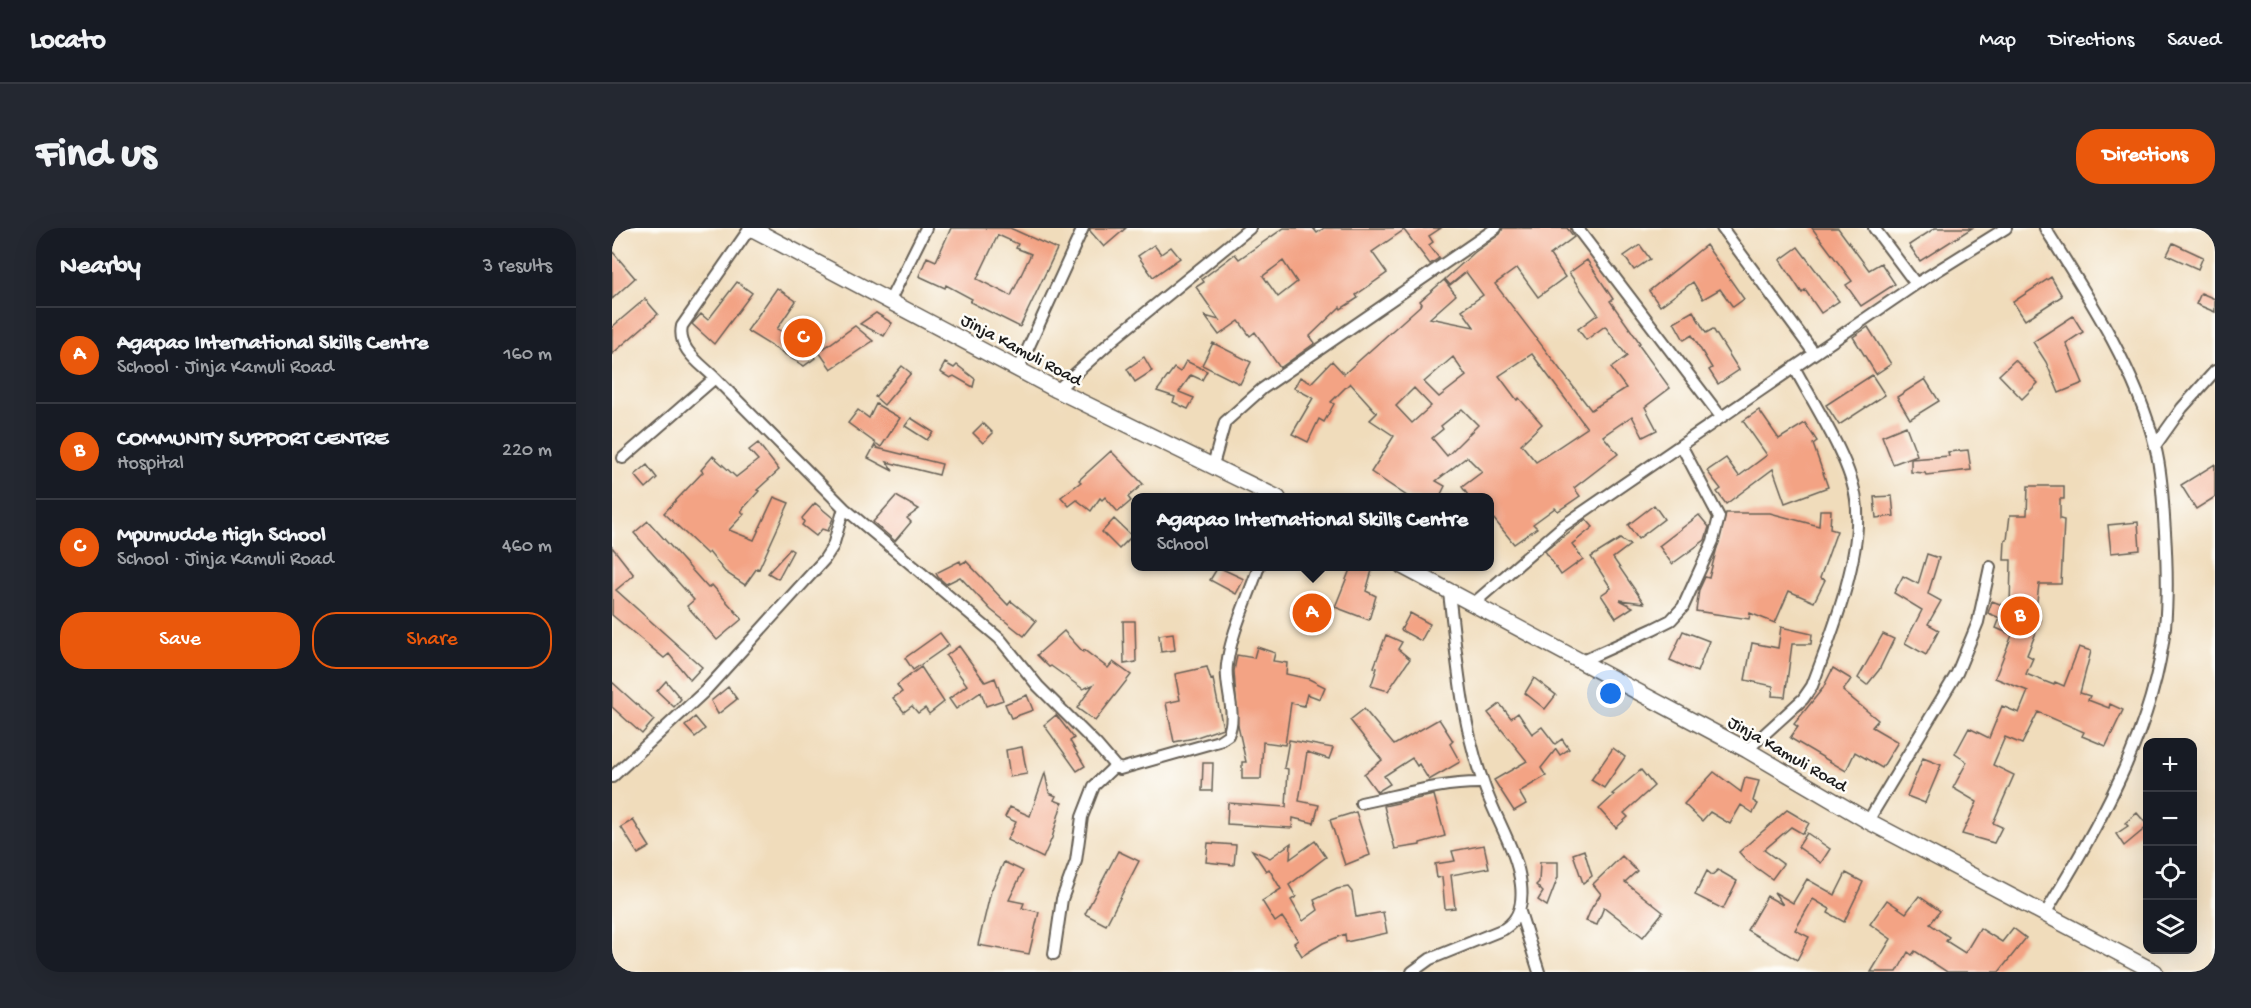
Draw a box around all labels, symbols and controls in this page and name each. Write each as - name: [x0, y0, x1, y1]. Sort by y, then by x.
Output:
- text: Locato: [30, 25, 106, 58]
- text: Map: [1979, 29, 2016, 54]
- text: Directions: [2049, 29, 2134, 54]
- text: Saved: [2167, 29, 2221, 54]
- button: Directions: [2076, 129, 2215, 184]
- text: Find us: [36, 132, 156, 181]
- text: Nearby: [60, 252, 141, 283]
- text: 3 results: [483, 256, 552, 279]
- street label: Jinja Kamuli Road: [957, 310, 1086, 393]
- pin: C: [784, 316, 822, 360]
- text: Agapao International Skills Centre: [117, 331, 428, 357]
- text: A: [74, 344, 85, 367]
- text: 160 m: [503, 344, 552, 367]
- text: School · Jinja Kamuli Road: [117, 357, 334, 380]
- text: COMMUNITY SUPPORT CENTRE: [117, 427, 388, 453]
- text: B: [74, 440, 85, 463]
- text: 220 m: [502, 440, 552, 463]
- text: Hospital: [117, 453, 184, 476]
- popup: [1131, 493, 1494, 571]
- text: Agapao International Skills Centre: [1157, 508, 1468, 534]
- text: Mpumudde High School: [117, 523, 326, 549]
- text: School: [1157, 534, 1209, 557]
- text: C: [74, 536, 85, 559]
- text: 460 m: [502, 536, 552, 559]
- text: School · Jinja Kamuli Road: [117, 549, 334, 572]
- pin: A: [1292, 590, 1332, 636]
- pin: B: [2000, 594, 2040, 638]
- button: Save: [60, 612, 300, 669]
- button: Share: [312, 612, 552, 669]
- your location: [1596, 679, 1625, 708]
- street label: Jinja Kamuli Road: [1723, 713, 1851, 798]
- map controls: [2143, 738, 2197, 954]
- button: +: [2143, 738, 2197, 792]
- button: −: [2143, 792, 2197, 846]
- button: locate: [2143, 846, 2197, 900]
- button: layers: [2143, 900, 2197, 954]

